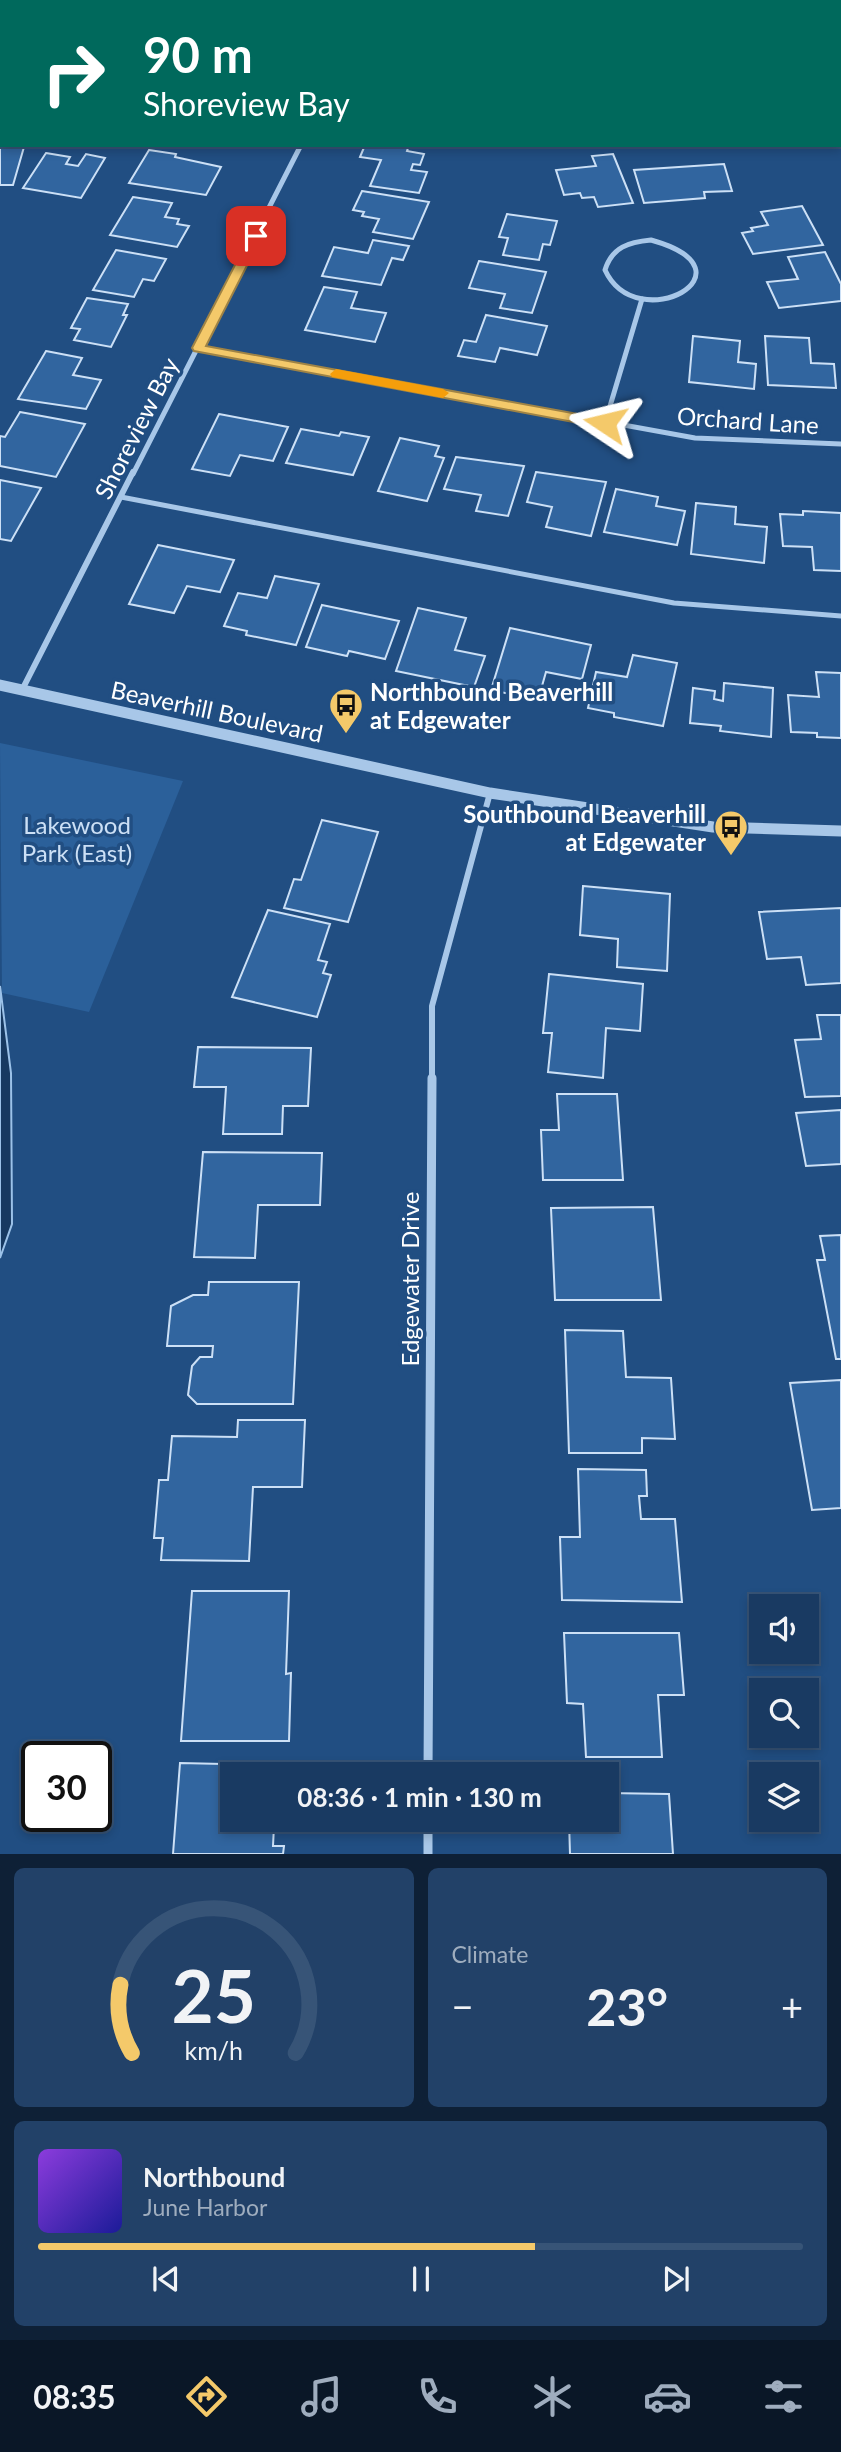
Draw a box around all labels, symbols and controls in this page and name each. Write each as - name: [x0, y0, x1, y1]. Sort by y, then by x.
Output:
- text: 90 m: [143, 25, 253, 83]
- icon: right: [28, 28, 119, 119]
- text: Shoreview Bay: [143, 84, 350, 123]
- pin: [226, 206, 286, 266]
- icon: arrive: [237, 217, 275, 255]
- street label: Shoreview Bay: [88, 352, 184, 504]
- position arrow: [568, 386, 642, 460]
- street label: Orchard Lane: [676, 401, 820, 439]
- street label: Beaverhill Boulevard: [108, 674, 326, 748]
- place label: Northbound Beaverhill at Edgewater: [370, 677, 613, 734]
- bus stop icon: Northbound Beaverhill at Edgewater: [327, 686, 365, 735]
- place label: Southbound Beaverhill at Edgewater: [463, 799, 706, 856]
- bus stop icon: Southbound Beaverhill at Edgewater: [712, 808, 750, 857]
- park label: Lakewood Park (East): [22, 810, 132, 867]
- street label: Edgewater Drive: [395, 1192, 424, 1366]
- map controls: [749, 1594, 819, 1832]
- button: sound: [749, 1594, 819, 1664]
- button: search: [749, 1678, 819, 1748]
- speed limit sign: 30: [21, 1741, 112, 1832]
- button: layers: [749, 1762, 819, 1832]
- text: 08:36 · 1 min · 130 m: [297, 1781, 542, 1813]
- text: Climate: [452, 1940, 528, 1968]
- text: 25: [172, 1952, 256, 2040]
- text: 23°: [586, 1975, 668, 2037]
- text: −: [452, 1983, 474, 2029]
- text: +: [781, 1983, 803, 2029]
- text: km/h: [184, 2035, 243, 2065]
- text: Northbound: [143, 2161, 285, 2193]
- text: June Harbor: [143, 2193, 267, 2221]
- icon: previous: [147, 2260, 185, 2298]
- icon: pause: [402, 2260, 440, 2298]
- icon: next: [657, 2260, 695, 2298]
- icon: directions: [182, 2372, 231, 2421]
- icon: music: [297, 2372, 346, 2421]
- icon: phone: [413, 2372, 462, 2421]
- icon: climate: [528, 2372, 577, 2421]
- icon: car: [643, 2372, 692, 2421]
- icon: filters: [759, 2372, 808, 2421]
- text: 08:35: [33, 2377, 116, 2416]

